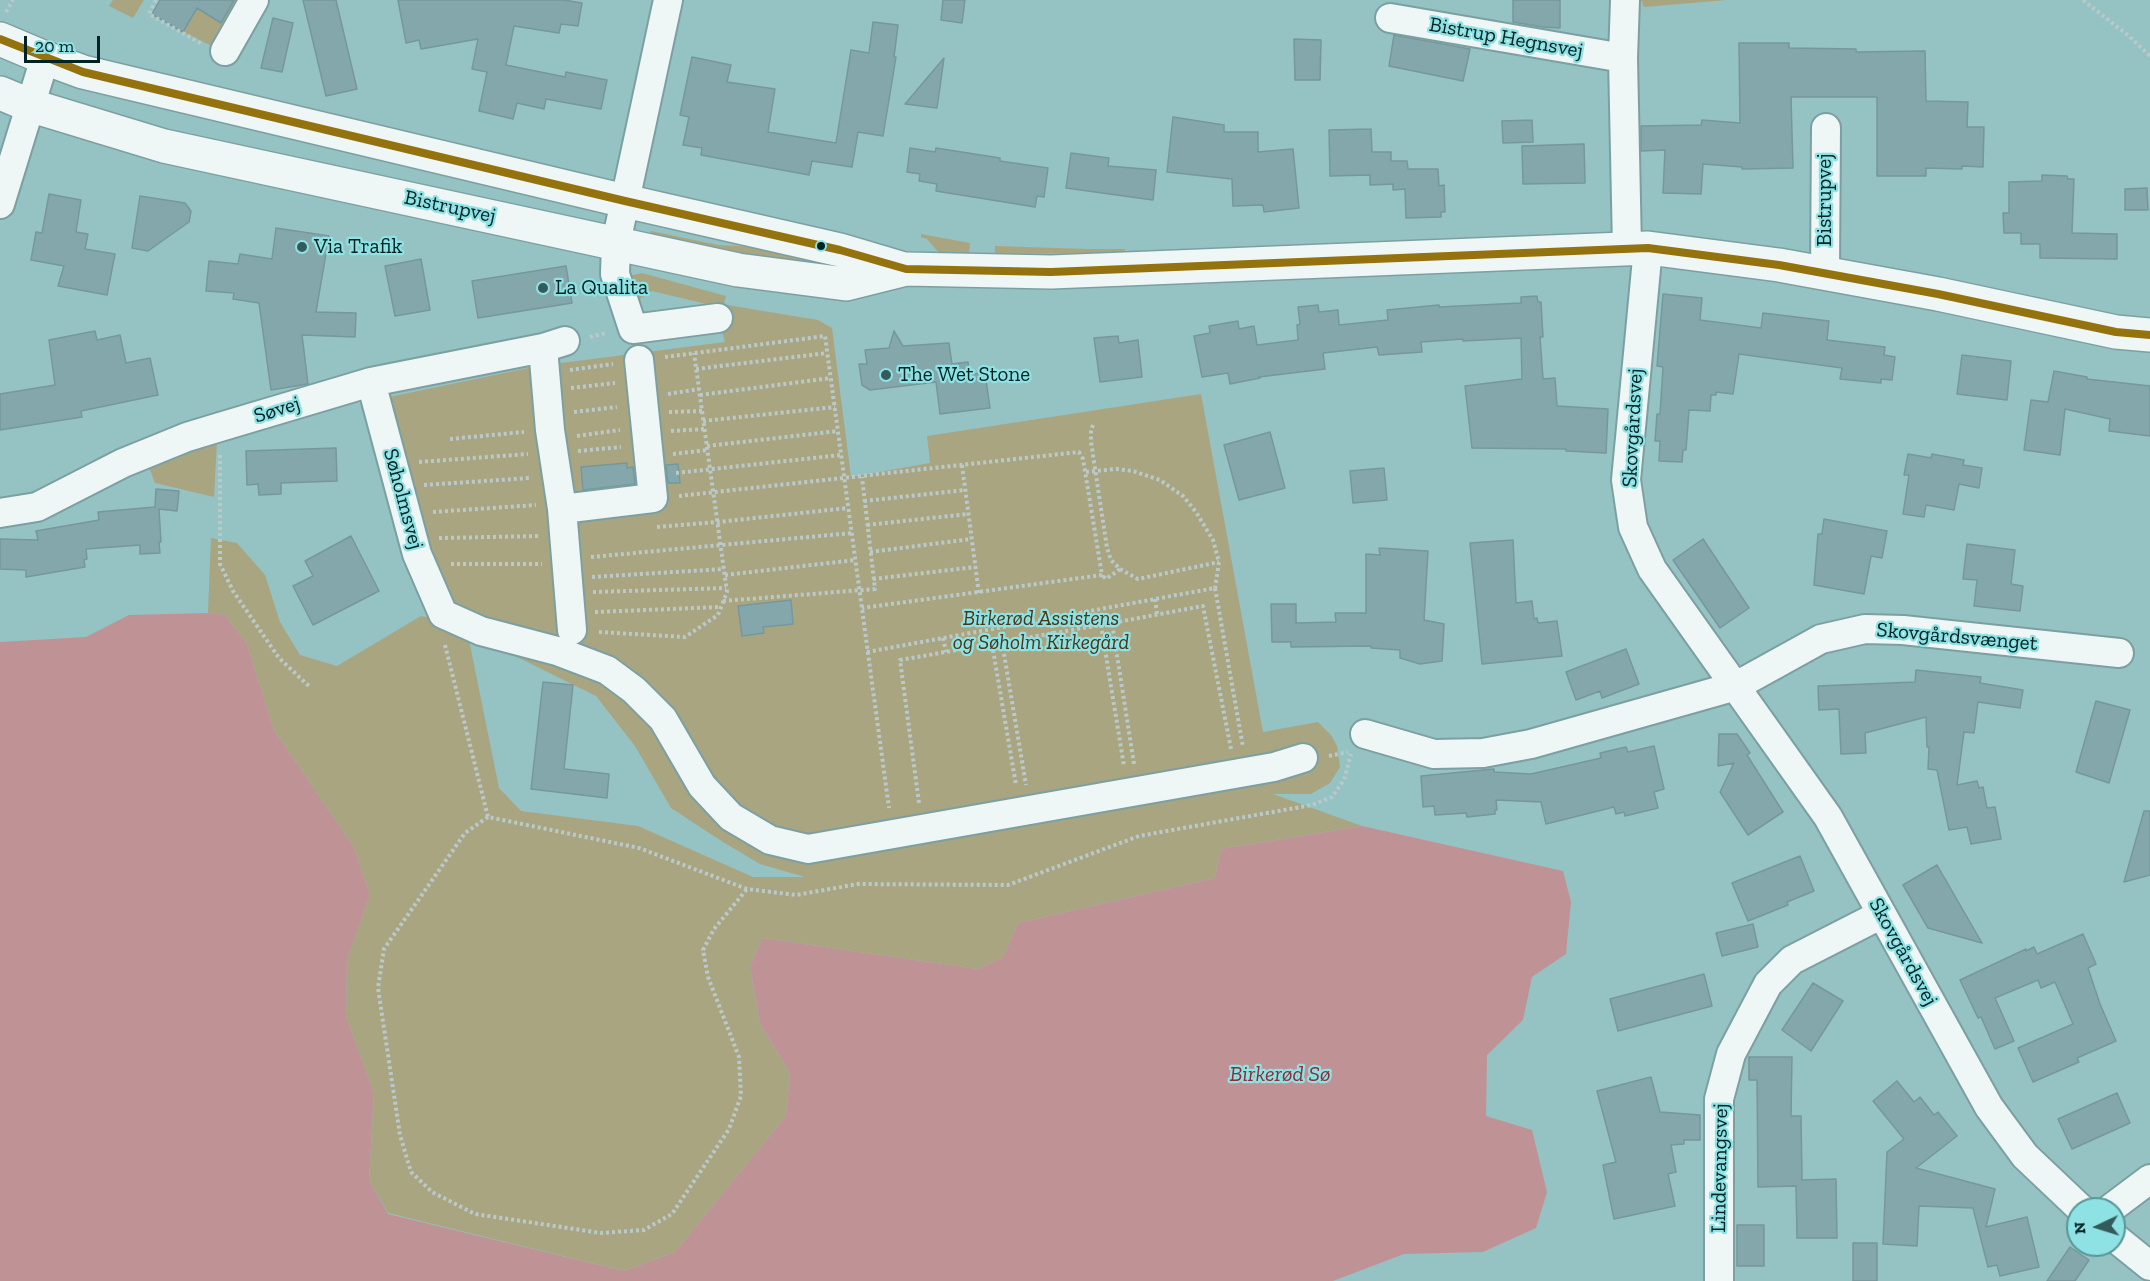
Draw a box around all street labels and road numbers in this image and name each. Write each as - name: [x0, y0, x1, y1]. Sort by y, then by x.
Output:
- street label: Bistrup Hegnsvej: [1427, 12, 1585, 64]
- street label: Bistrupvej: [1812, 154, 1838, 246]
- street label: Bistrupvej: [402, 185, 498, 229]
- street label: Skovgårdsvej: [1617, 368, 1649, 488]
- street label: Søvej: [251, 391, 303, 429]
- street label: Søholmsvej: [378, 446, 428, 552]
- street label: Skovgårdsvænget: [1875, 617, 2039, 657]
- street label: Skovgårdsvej: [1863, 894, 1943, 1010]
- street label: Lindevangsvej: [1706, 1103, 1734, 1233]

